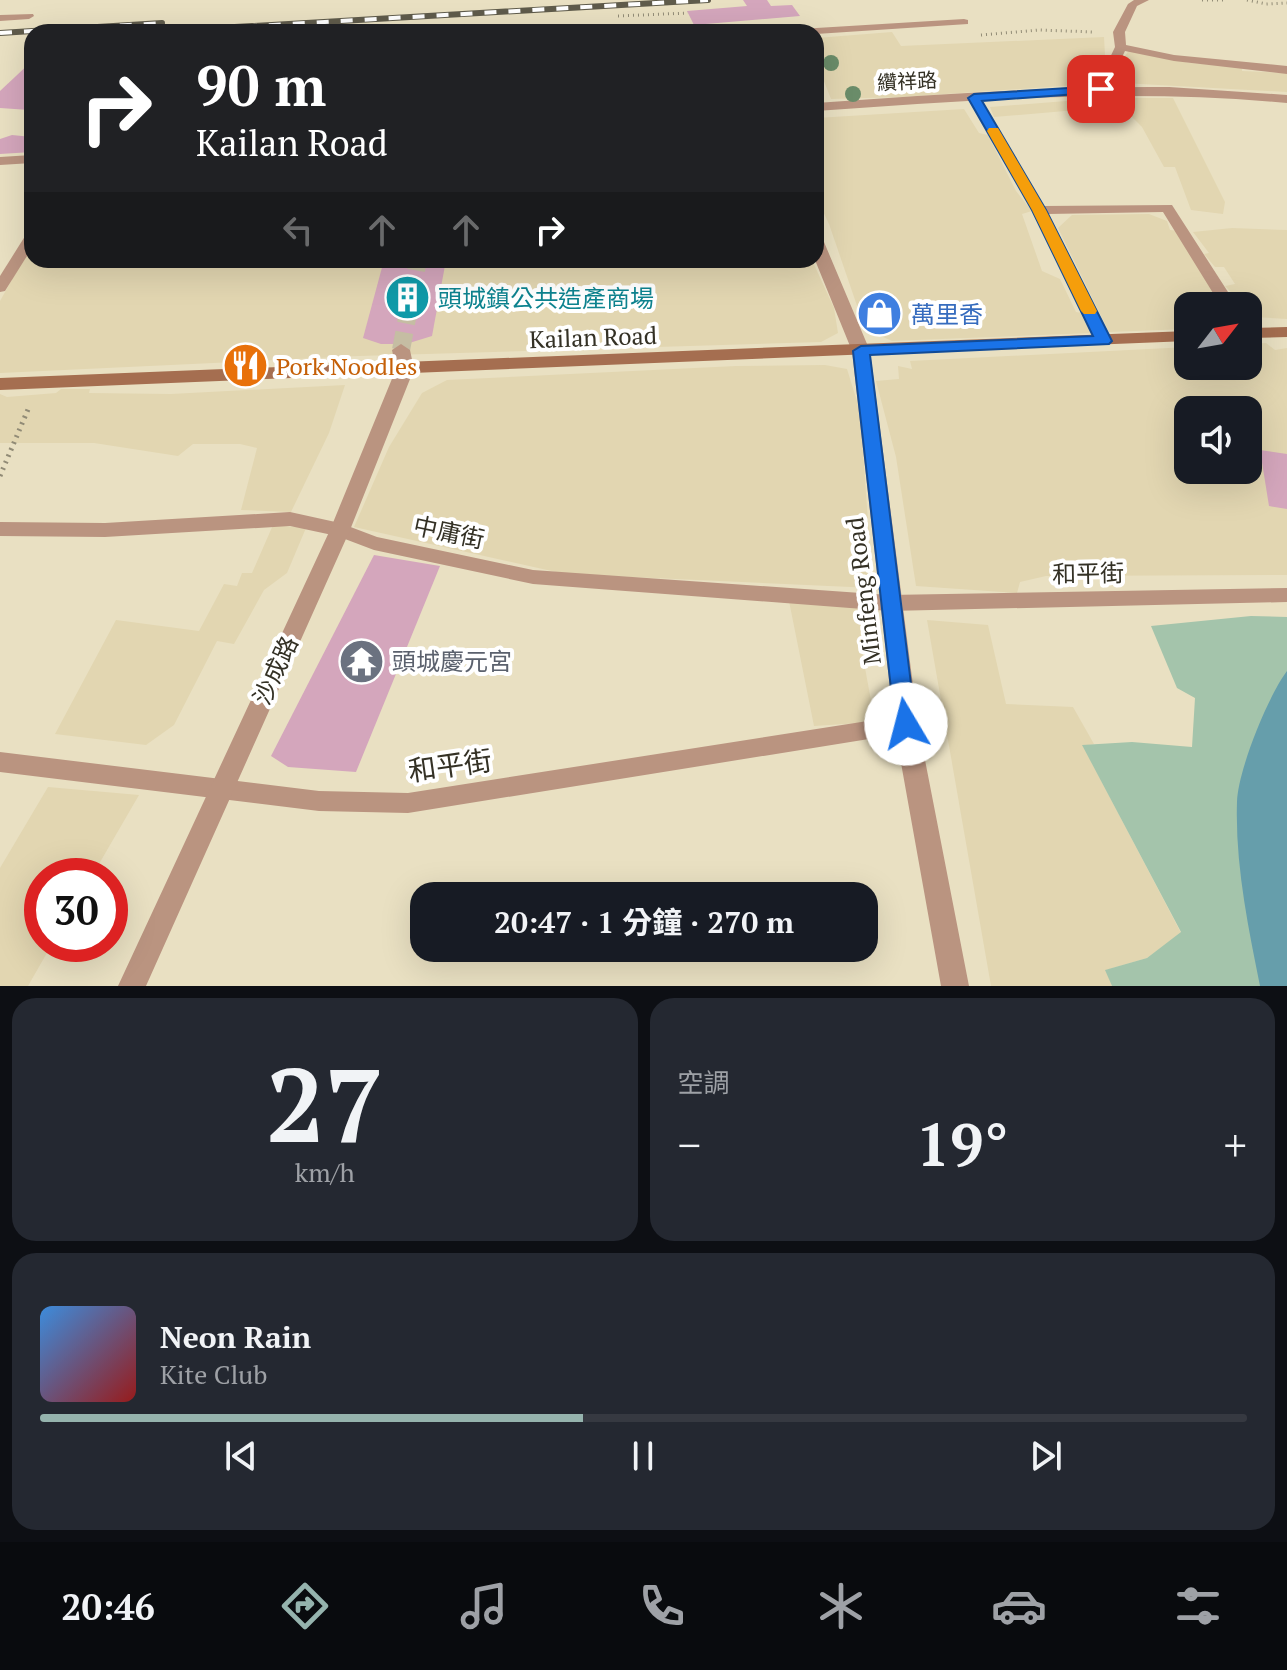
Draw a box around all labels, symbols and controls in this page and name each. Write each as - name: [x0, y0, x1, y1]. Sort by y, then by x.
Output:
- text: 90 m: [196, 48, 326, 122]
- pin: [1067, 55, 1135, 123]
- icon: right: [64, 56, 168, 160]
- street label: 纘祥路: [876, 66, 938, 96]
- icon: arrive: [1079, 67, 1123, 111]
- text: Kailan Road: [196, 119, 388, 166]
- icon: left: [276, 208, 320, 252]
- icon: ahead: [360, 208, 404, 252]
- icon: ahead: [444, 208, 488, 252]
- icon: right: [528, 208, 572, 252]
- building icon: 頭城鎮公共造產商場: [383, 274, 431, 322]
- place label: 頭城鎮公共造產商場: [438, 282, 654, 314]
- shop icon: 萬里香: [856, 290, 904, 338]
- north arrow: [1174, 292, 1262, 380]
- map controls: [1174, 292, 1262, 484]
- place label: 萬里香: [911, 298, 983, 330]
- street label: Kailan Road: [529, 319, 657, 355]
- restaurant icon: Pork Noodles: [221, 342, 269, 390]
- place label: Pork Noodles: [276, 350, 417, 382]
- button: sound: [1174, 396, 1262, 484]
- street label: 中庸街: [410, 509, 488, 555]
- street label: Minfeng Road: [838, 515, 888, 667]
- street label: 和平街: [1052, 556, 1124, 590]
- street label: 沙成路: [245, 631, 305, 709]
- temple icon: 頭城慶元宮: [337, 637, 385, 685]
- place label: 頭城慶元宮: [392, 645, 512, 677]
- position arrow: [864, 682, 948, 766]
- street label: 和平街: [406, 741, 494, 789]
- speed limit sign: 30: [24, 858, 128, 962]
- text: 20:47 · 1 分鐘 · 270 m: [494, 902, 794, 942]
- text: 27: [266, 1034, 384, 1172]
- text: 空調: [678, 1065, 730, 1099]
- text: 19°: [916, 1104, 1009, 1183]
- text: −: [678, 1115, 701, 1174]
- text: +: [1224, 1115, 1247, 1174]
- text: km/h: [295, 1155, 355, 1189]
- text: Neon Rain: [160, 1317, 311, 1357]
- text: Kite Club: [160, 1357, 267, 1391]
- icon: previous: [219, 1434, 263, 1478]
- icon: pause: [621, 1434, 665, 1478]
- icon: next: [1024, 1434, 1068, 1478]
- icon: directions: [277, 1578, 333, 1634]
- icon: music: [456, 1578, 512, 1634]
- icon: phone: [634, 1578, 690, 1634]
- icon: climate: [813, 1578, 869, 1634]
- icon: car: [991, 1578, 1047, 1634]
- icon: filters: [1170, 1578, 1226, 1634]
- text: 20:46: [61, 1583, 155, 1630]

